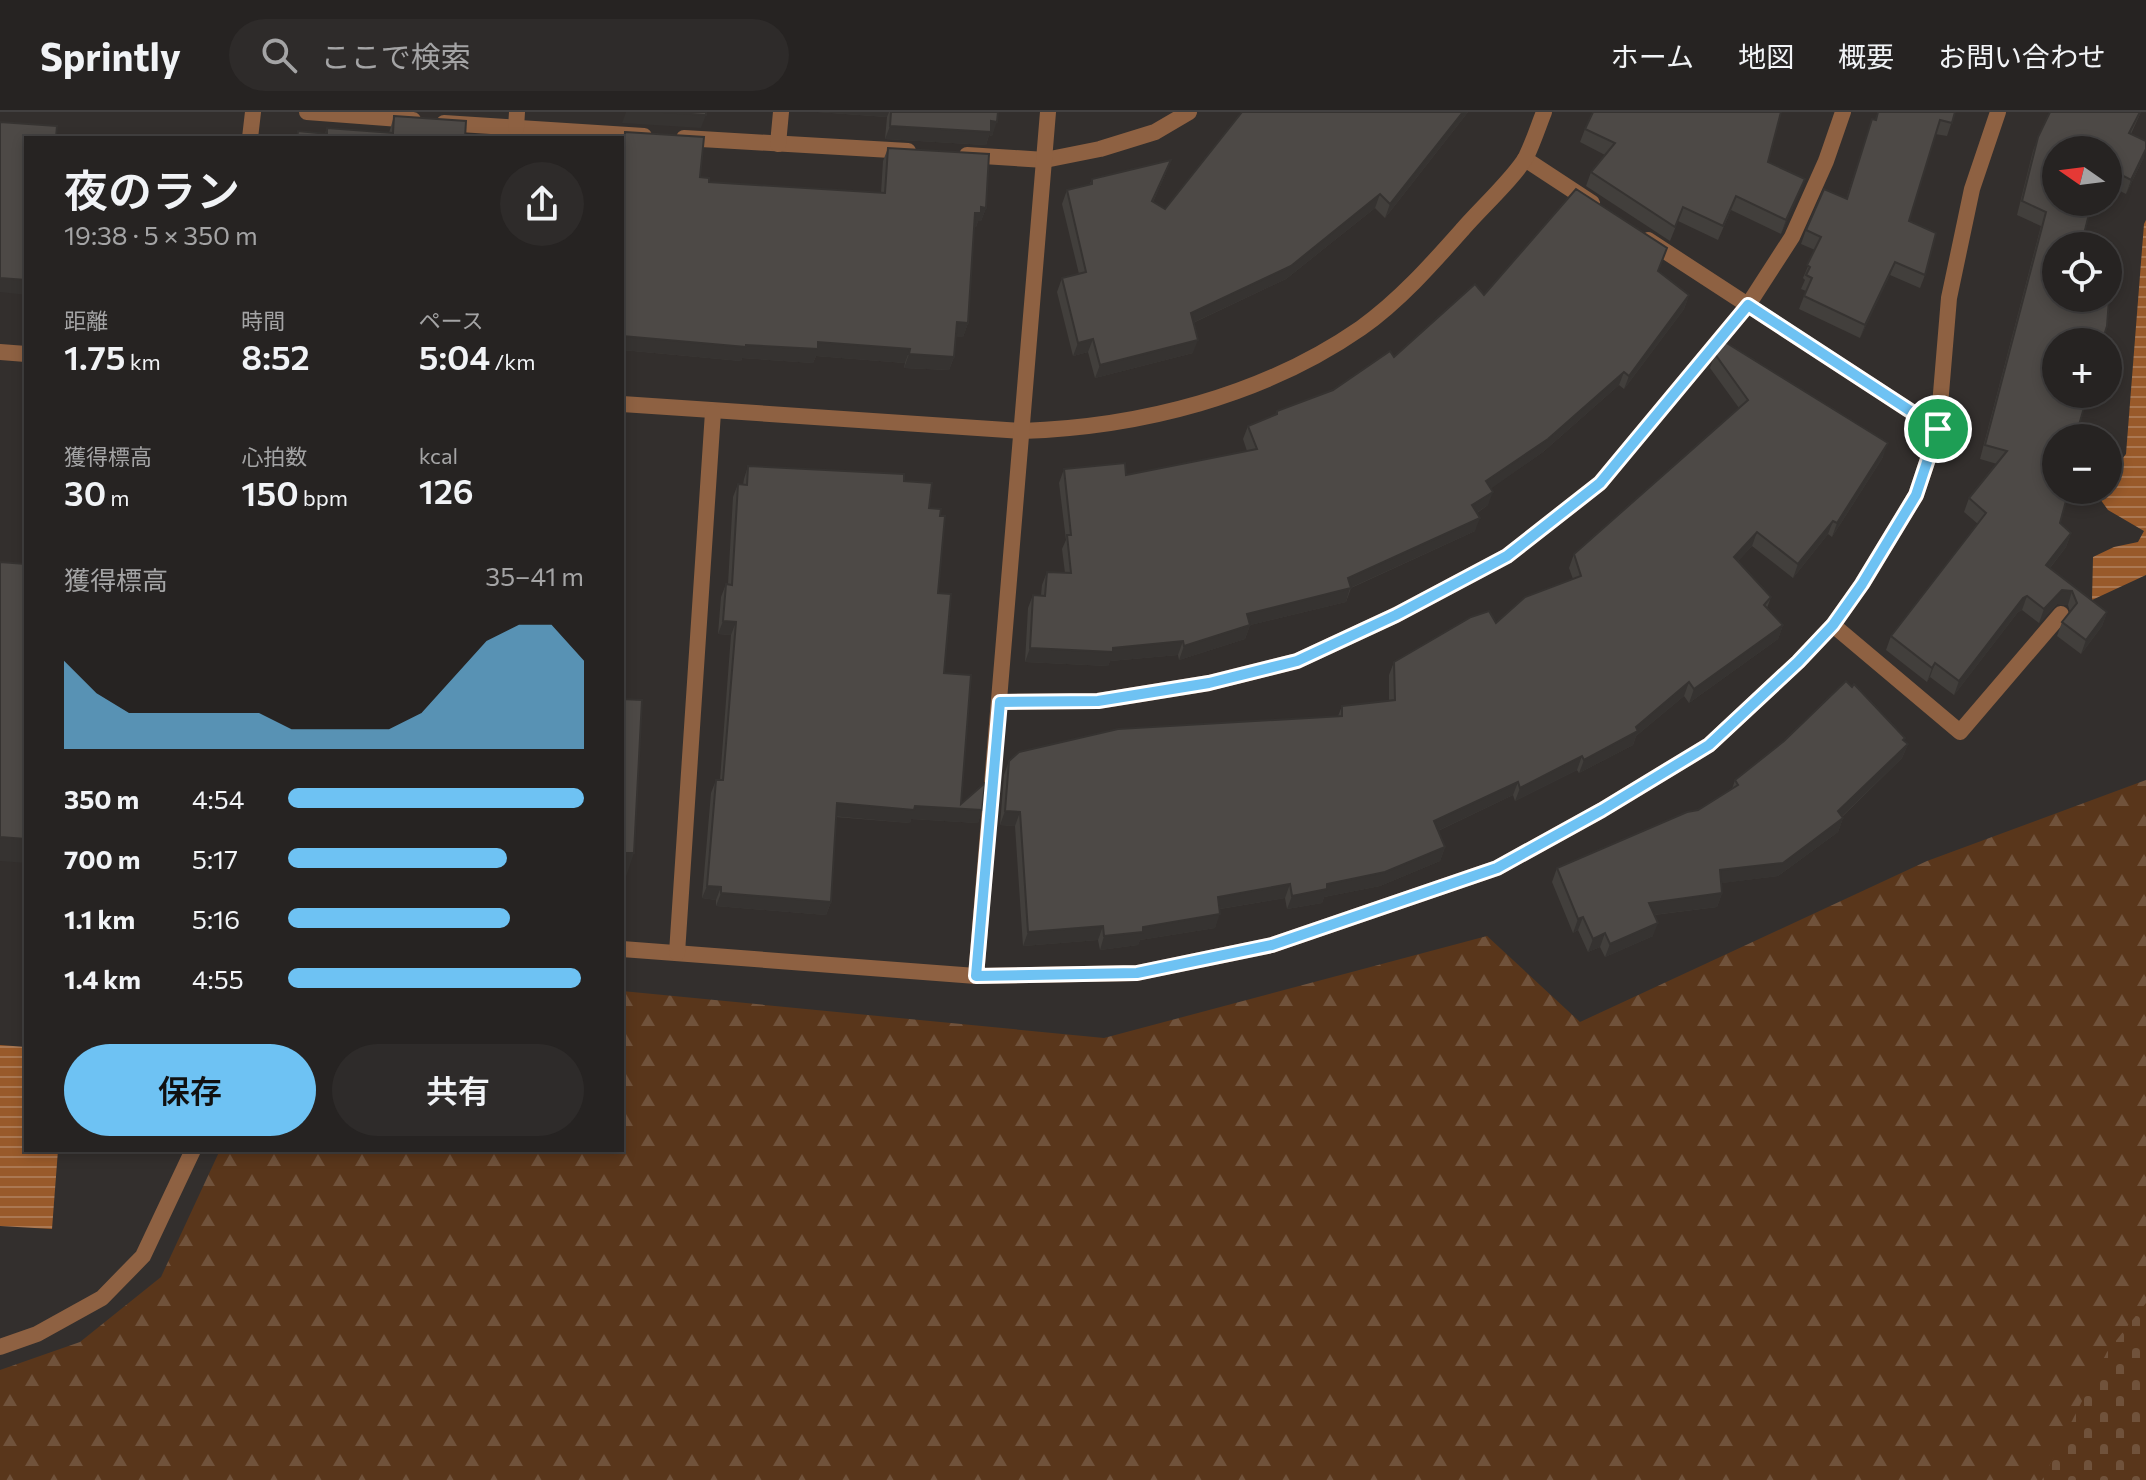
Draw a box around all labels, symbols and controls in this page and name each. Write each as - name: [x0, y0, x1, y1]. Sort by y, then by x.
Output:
- search box: [229, 19, 789, 91]
- text: Sprintly: [40, 32, 181, 79]
- icon: search: [257, 33, 301, 77]
- text: ここで検索: [321, 37, 471, 74]
- text: ホーム: [1611, 39, 1694, 73]
- text: 地図: [1738, 39, 1794, 73]
- text: 概要: [1838, 39, 1894, 73]
- text: お問い合わせ: [1938, 39, 2106, 73]
- north arrow: [2042, 136, 2122, 216]
- map controls: [2042, 136, 2122, 504]
- text: 夜のラン: [64, 162, 240, 216]
- button: share: [500, 162, 584, 246]
- text: 19:38 · 5 × 350 m: [64, 219, 258, 250]
- button: locate: [2042, 232, 2122, 312]
- text: 距離: [64, 307, 108, 334]
- text: 時間: [241, 307, 285, 334]
- text: ペース: [419, 307, 484, 334]
- button: +: [2042, 328, 2122, 408]
- text: 1.75: [64, 335, 125, 377]
- text: 8:52: [241, 335, 310, 377]
- text: 5:04: [419, 335, 490, 377]
- text: km: [125, 348, 161, 375]
- text: /km: [490, 348, 535, 375]
- pin: [1904, 395, 1972, 463]
- icon: arrive: [1916, 407, 1960, 451]
- button: −: [2042, 424, 2122, 504]
- text: kcal: [419, 442, 458, 469]
- text: 獲得標高: [64, 443, 152, 470]
- text: 心拍数: [241, 443, 307, 470]
- text: 126: [419, 469, 474, 511]
- text: 30: [64, 471, 106, 513]
- text: 150: [241, 471, 299, 513]
- text: m: [106, 484, 130, 511]
- text: bpm: [299, 484, 348, 511]
- text: 35–41 m: [485, 560, 584, 591]
- text: 獲得標高: [64, 564, 168, 595]
- text: 350 m: [64, 783, 139, 814]
- text: 4:54: [192, 783, 244, 814]
- text: 700 m: [64, 843, 140, 874]
- text: 5:17: [192, 843, 238, 874]
- text: 1.1 km: [64, 903, 135, 934]
- text: 5:16: [192, 903, 240, 934]
- text: 1.4 km: [64, 963, 141, 994]
- text: 4:55: [192, 963, 244, 994]
- button: 保存: [64, 1044, 316, 1136]
- button: 共有: [332, 1044, 584, 1136]

